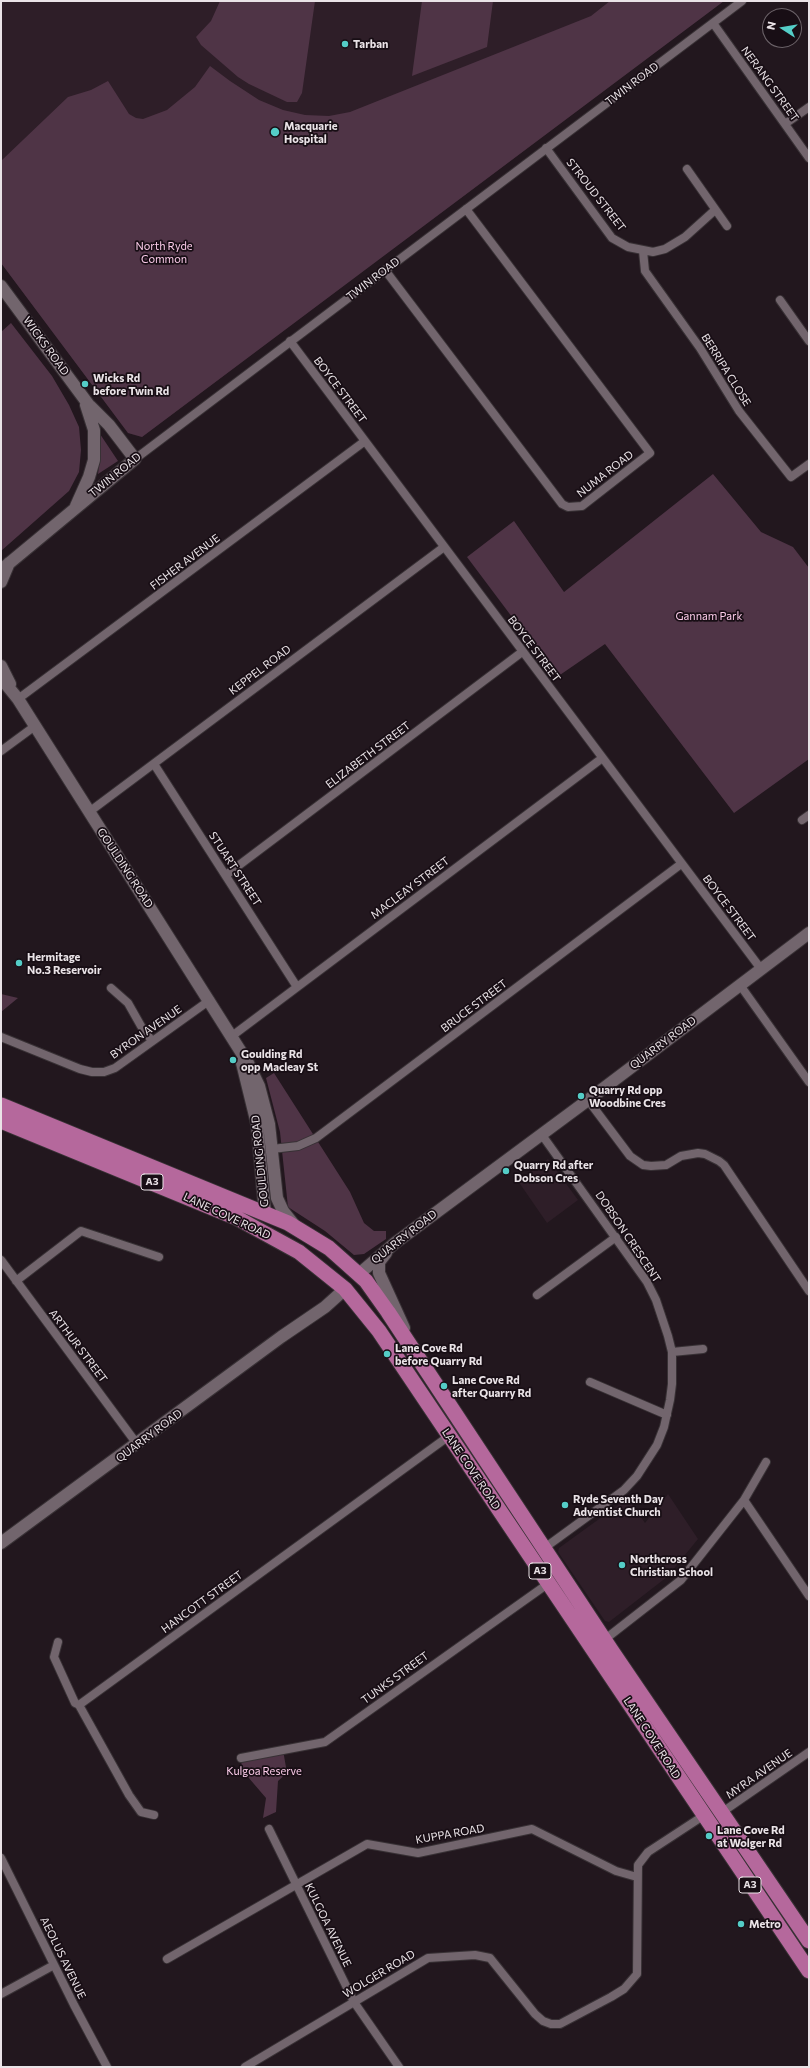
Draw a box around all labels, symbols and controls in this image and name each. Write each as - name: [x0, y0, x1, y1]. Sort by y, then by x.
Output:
- north arrow: [762, 8, 802, 48]
- text: N: [764, 20, 778, 31]
- place label: Tarban: [353, 37, 388, 51]
- marker: Tarban: [340, 39, 350, 49]
- street label: NERANG STREET: [738, 44, 802, 124]
- street label: TWIN ROAD: [603, 60, 661, 108]
- place label: Macquarie Hospital: [284, 119, 338, 145]
- marker: Macquarie Hospital: [269, 126, 281, 138]
- street label: STROUD STREET: [564, 156, 628, 234]
- park label: North Ryde Common: [135, 239, 193, 265]
- street label: TWIN ROAD: [344, 255, 402, 303]
- street label: WICKS ROAD: [20, 314, 72, 378]
- street label: BERRIPA CLOSE: [698, 331, 754, 409]
- street label: BOYCE STREET: [311, 354, 369, 426]
- place label: Wicks Rd before Twin Rd: [93, 371, 169, 397]
- marker: Wicks Rd before Twin Rd: [80, 379, 90, 389]
- street label: NUMA ROAD: [574, 448, 636, 500]
- street label: TWIN ROAD: [86, 450, 144, 500]
- street label: FISHER AVENUE: [148, 532, 222, 592]
- park label: Gannam Park: [676, 609, 742, 623]
- street label: BOYCE STREET: [505, 613, 563, 685]
- street label: KEPPEL ROAD: [226, 642, 294, 698]
- street label: ELIZABETH STREET: [323, 719, 413, 791]
- street label: GOULDING ROAD: [94, 826, 156, 910]
- street label: STUART STREET: [206, 829, 264, 909]
- street label: MACLEAY STREET: [368, 854, 452, 922]
- street label: BOYCE STREET: [700, 872, 758, 944]
- place label: Hermitage No.3 Reservoir: [27, 950, 101, 976]
- marker: Hermitage No.3 Reservoir: [14, 958, 24, 968]
- street label: BRUCE STREET: [438, 977, 510, 1035]
- street label: BYRON AVENUE: [108, 1002, 184, 1062]
- street label: QUARRY ROAD: [627, 1014, 699, 1072]
- place label: Goulding Rd opp Macleay St: [241, 1047, 318, 1073]
- marker: Goulding Rd opp Macleay St: [228, 1055, 238, 1065]
- place label: Quarry Rd opp Woodbine Cres: [589, 1083, 666, 1109]
- marker: Quarry Rd opp Woodbine Cres: [576, 1091, 586, 1101]
- street label: GOULDING ROAD: [249, 1114, 271, 1208]
- place label: Quarry Rd after Dobson Cres: [514, 1158, 593, 1184]
- marker: Quarry Rd after Dobson Cres: [501, 1166, 511, 1176]
- road number: A3: [141, 1174, 163, 1190]
- street label: DOBSON CRESCENT: [593, 1189, 663, 1285]
- street label: LANE COVE ROAD: [181, 1190, 273, 1242]
- street label: QUARRY ROAD: [369, 1207, 439, 1267]
- street label: ARTHUR STREET: [46, 1307, 110, 1385]
- place label: Lane Cove Rd before Quarry Rd: [395, 1341, 482, 1367]
- marker: Lane Cove Rd before Quarry Rd: [382, 1349, 392, 1359]
- place label: Lane Cove Rd after Quarry Rd: [452, 1373, 531, 1399]
- marker: Lane Cove Rd after Quarry Rd: [439, 1381, 449, 1391]
- street label: QUARRY ROAD: [113, 1407, 185, 1465]
- street label: LANE COVE ROAD: [439, 1426, 503, 1512]
- place label: Ryde Seventh Day Adventist Church: [573, 1492, 664, 1518]
- marker: Ryde Seventh Day Adventist Church: [560, 1500, 570, 1510]
- place label: Northcross Christian School: [630, 1552, 713, 1578]
- marker: Northcross Christian School: [617, 1560, 627, 1570]
- road number: A3: [529, 1563, 551, 1579]
- street label: HANCOTT STREET: [159, 1568, 245, 1636]
- street label: TUNKS STREET: [359, 1649, 431, 1707]
- street label: LANE COVE ROAD: [621, 1695, 683, 1781]
- street label: MYRA AVENUE: [723, 1746, 795, 1802]
- park label: Kulgoa Reserve: [226, 1764, 302, 1778]
- street label: KUPPA ROAD: [414, 1821, 486, 1847]
- place label: Lane Cove Rd at Wolger Rd: [717, 1823, 785, 1849]
- marker: Lane Cove Rd at Wolger Rd: [704, 1831, 714, 1841]
- road number: A3: [739, 1877, 761, 1893]
- street label: KULGOA AVENUE: [302, 1881, 354, 1969]
- street label: AEOLUS AVENUE: [37, 1915, 89, 2001]
- place label: Metro: [749, 1917, 781, 1931]
- marker: Metro: [736, 1919, 746, 1929]
- street label: WOLGER ROAD: [341, 1947, 417, 2001]

